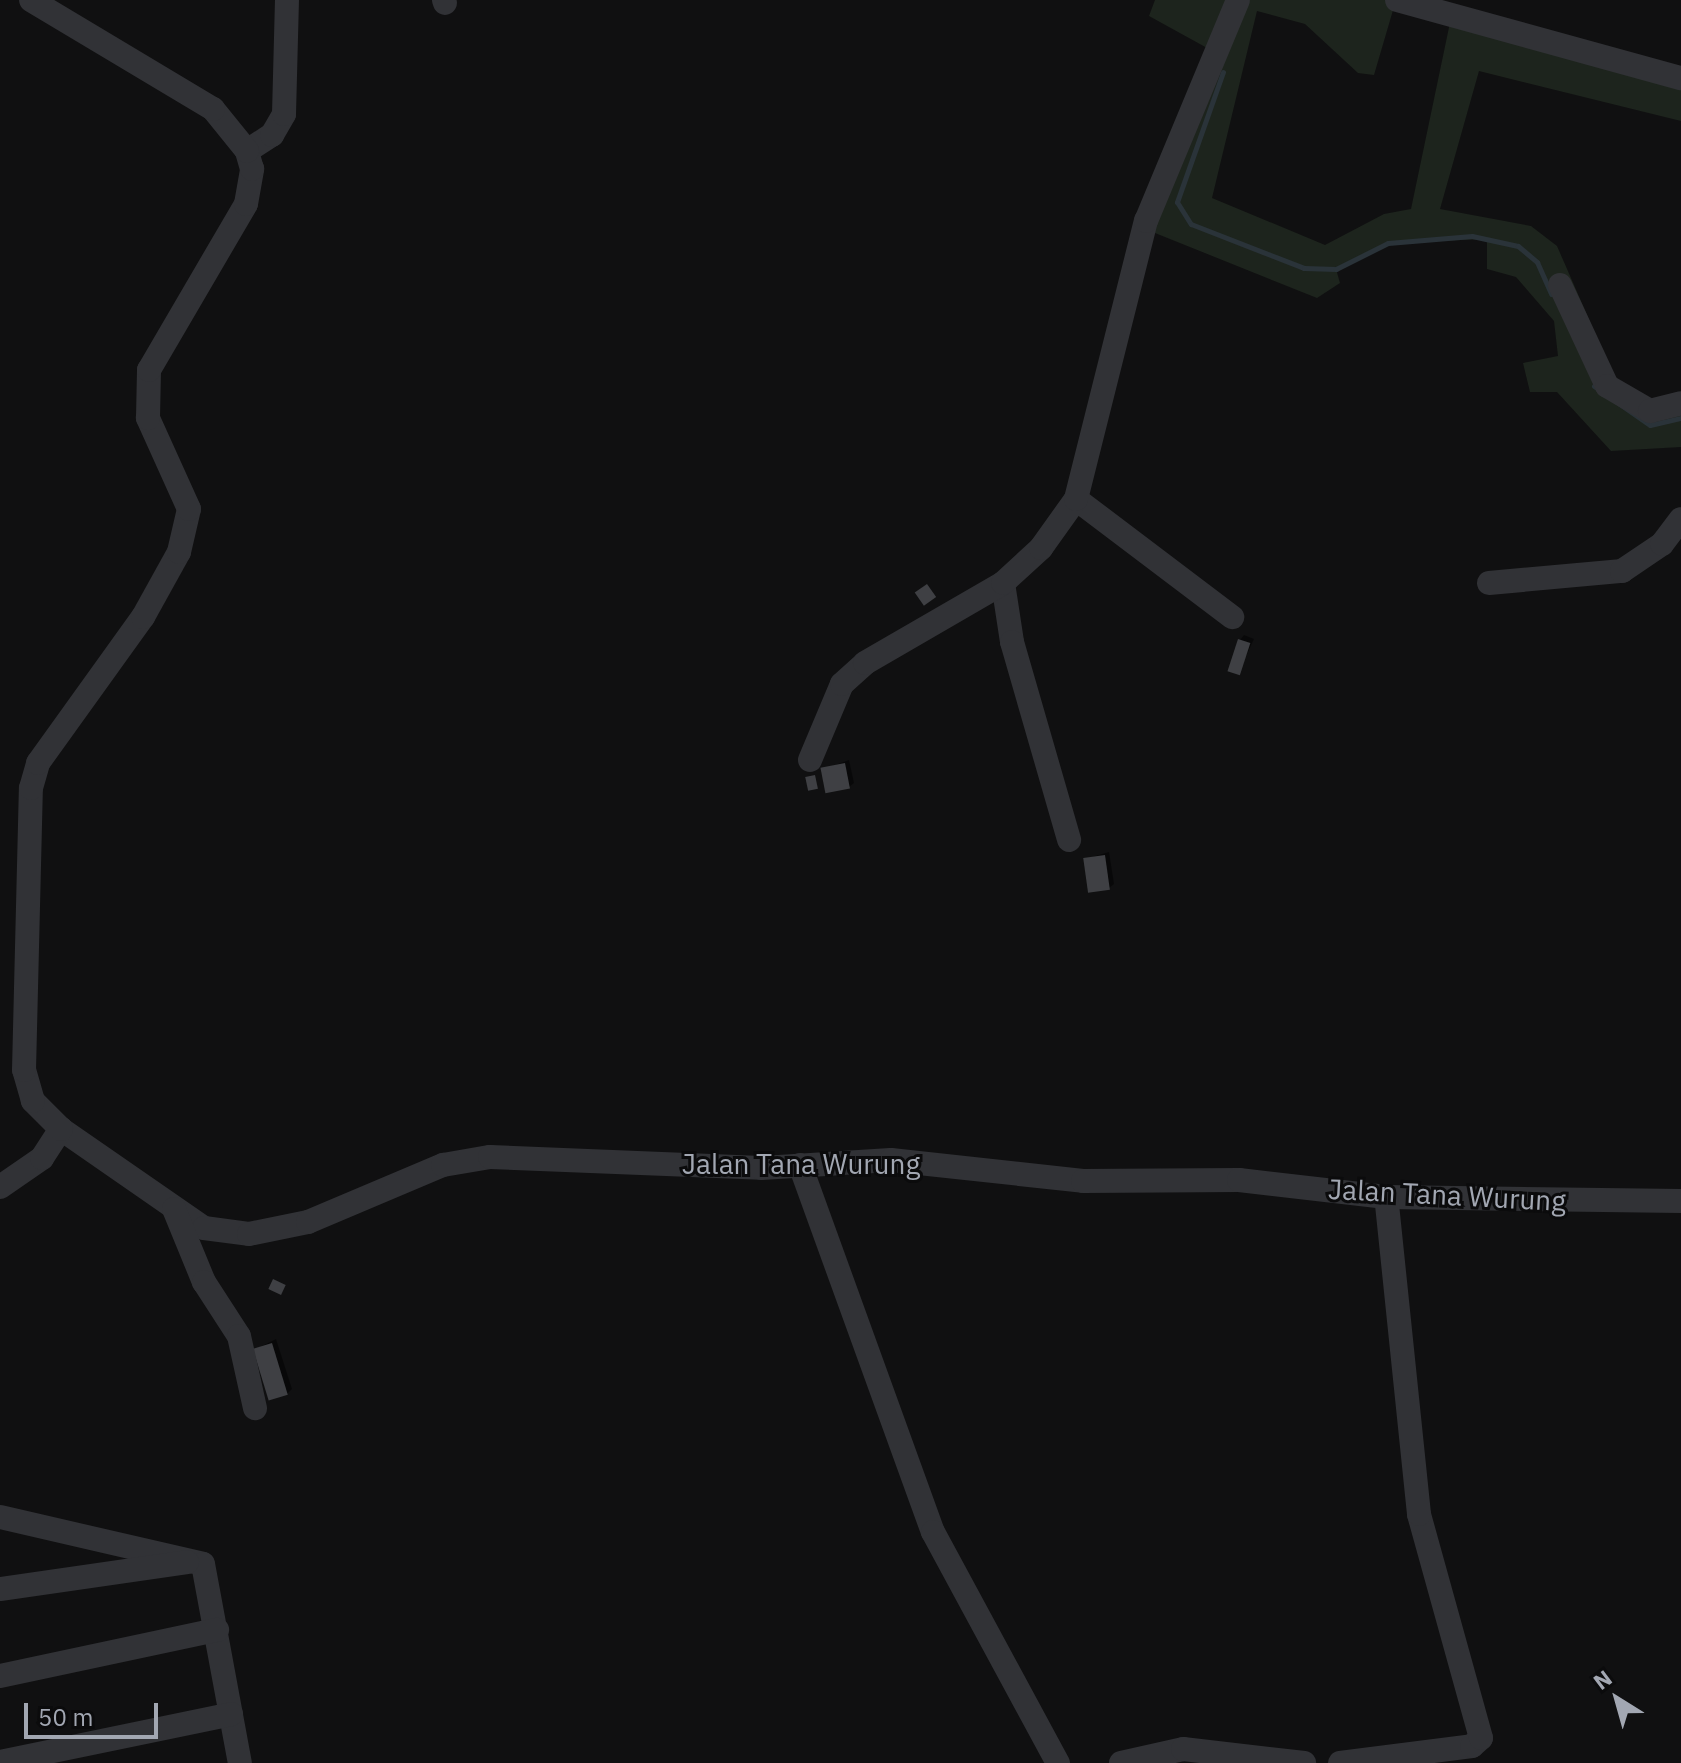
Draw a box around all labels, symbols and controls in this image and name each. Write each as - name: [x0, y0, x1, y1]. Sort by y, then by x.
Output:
- street label: Jalan Tana Wurung: [682, 1147, 920, 1181]
- street label: Jalan Tana Wurung: [1327, 1172, 1567, 1218]
- north arrow: [1577, 1659, 1657, 1739]
- text: N: [1587, 1663, 1617, 1696]
- scale bar: [28, 1687, 162, 1737]
- text: 50 m: [38, 1701, 93, 1733]

